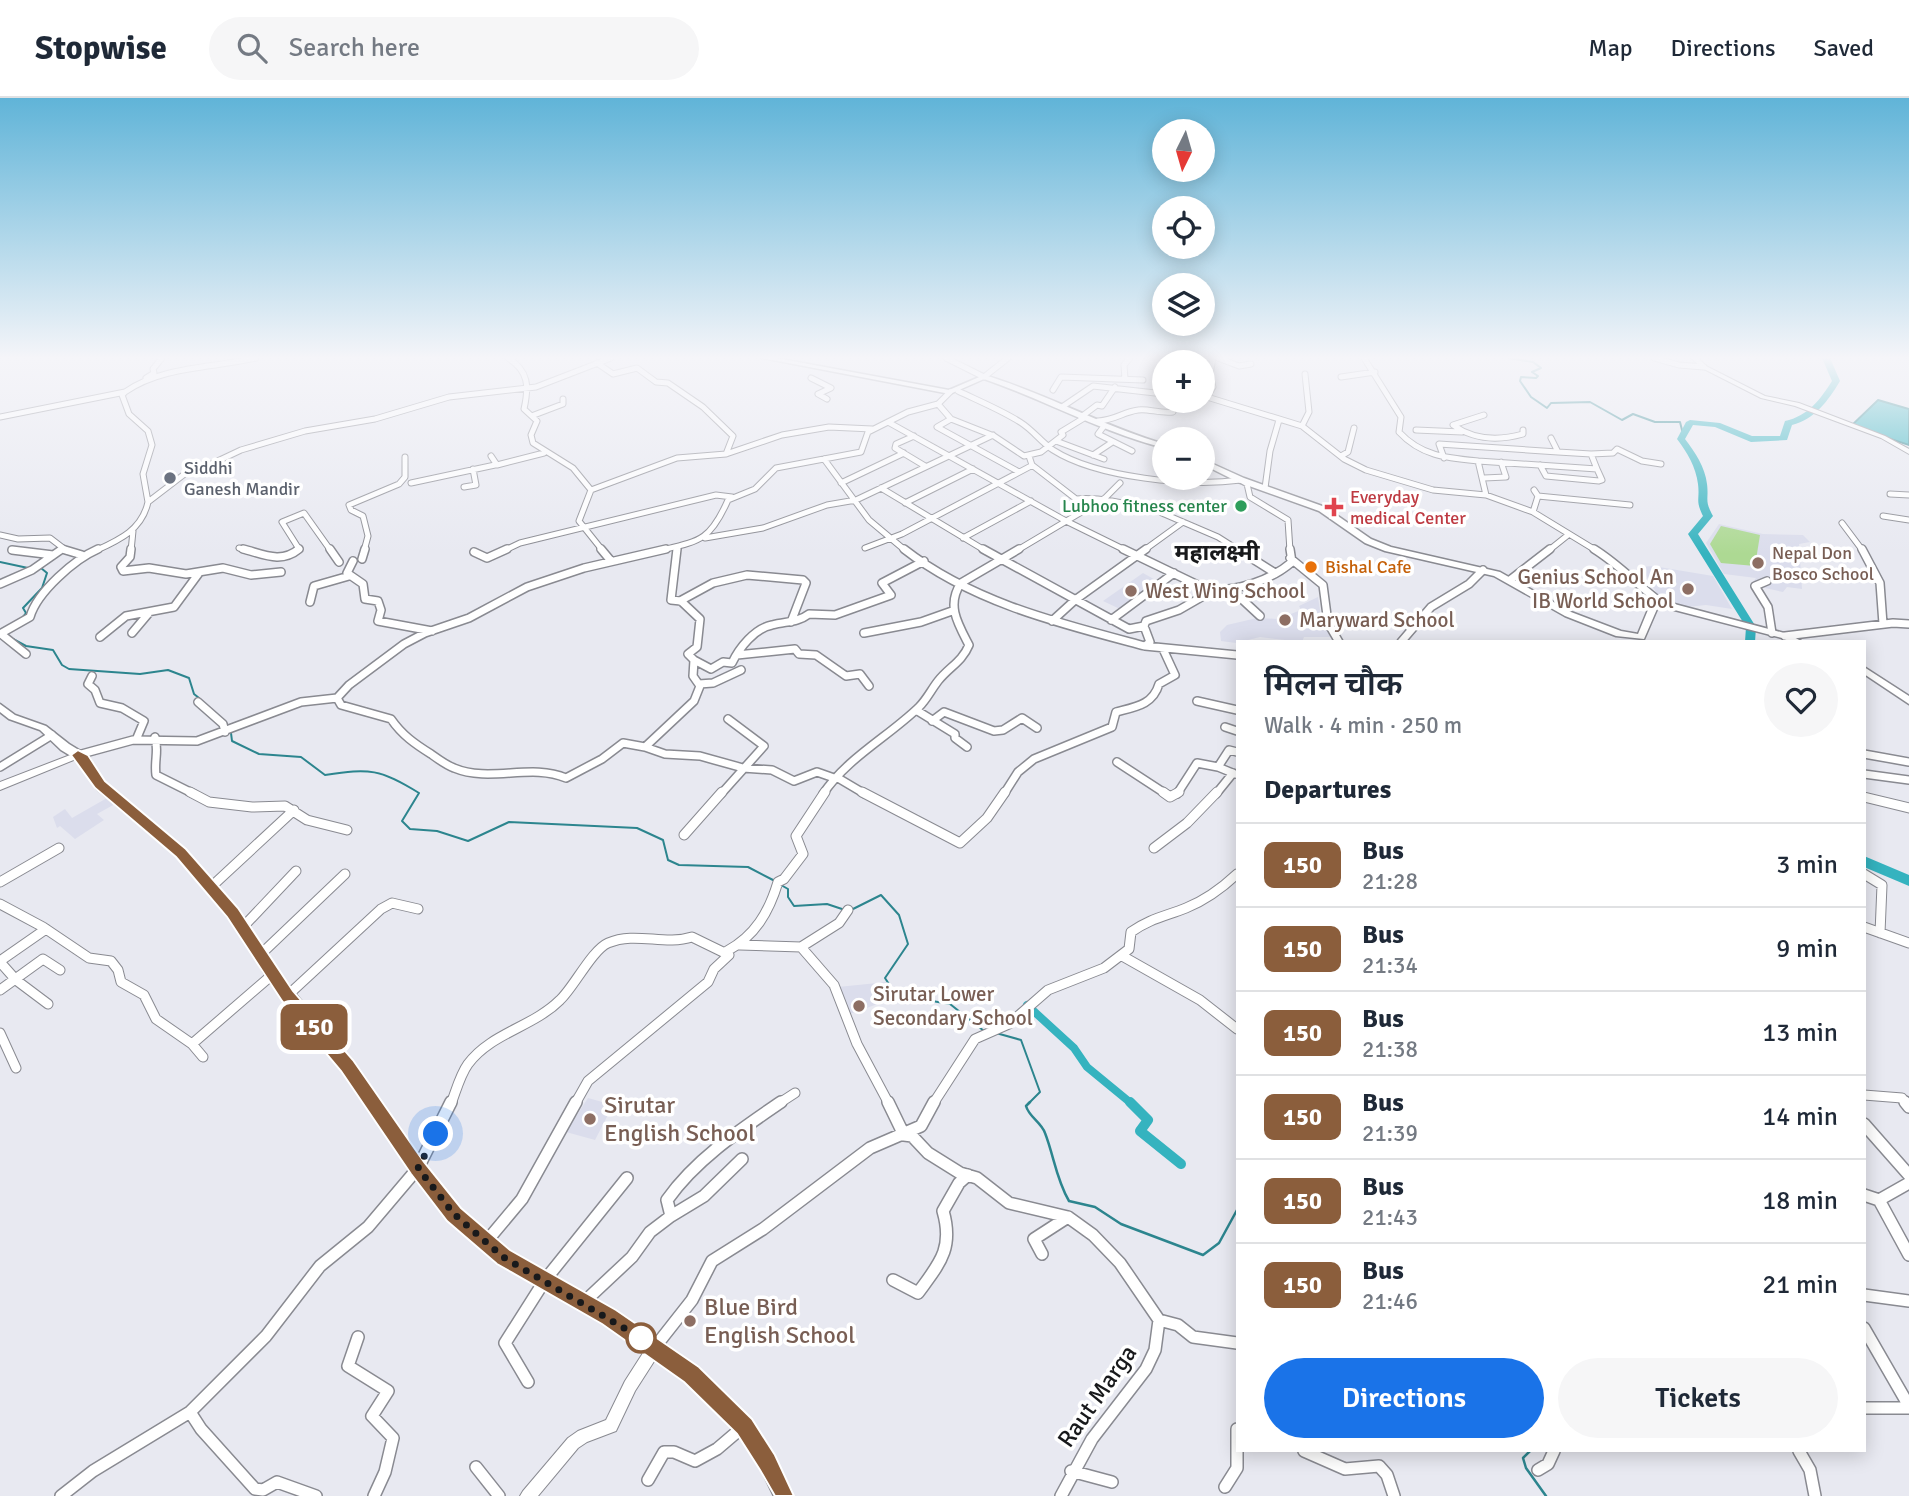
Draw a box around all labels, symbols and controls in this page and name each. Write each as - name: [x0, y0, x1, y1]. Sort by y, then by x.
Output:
- search box: [209, 17, 699, 80]
- text: Stopwise: [35, 28, 167, 69]
- icon: search: [233, 29, 271, 67]
- text: Search here: [289, 32, 420, 64]
- text: Map: [1588, 33, 1633, 63]
- text: Directions: [1671, 33, 1776, 63]
- text: Saved: [1814, 33, 1874, 63]
- north arrow: [1152, 119, 1214, 182]
- map controls: [1152, 119, 1215, 490]
- button: locate: [1152, 196, 1215, 259]
- button: layers: [1152, 273, 1215, 336]
- button: +: [1152, 350, 1215, 413]
- button: −: [1152, 427, 1215, 490]
- place label: Siddhi Ganesh Mandir: [184, 457, 300, 500]
- marker: Siddhi Ganesh Mandir: [162, 470, 178, 486]
- place label: Everyday medical Center: [1350, 486, 1466, 529]
- place label: Lubhoo fitness center: [1062, 495, 1227, 517]
- marker: Everyday medical Center: [1324, 497, 1344, 517]
- marker: Lubhoo fitness center: [1233, 498, 1249, 514]
- district label: महालक्ष्मी: [1175, 538, 1261, 567]
- place label: Nepal Don Bosco School: [1772, 542, 1874, 585]
- marker: Nepal Don Bosco School: [1750, 555, 1766, 571]
- place label: Bishal Cafe: [1325, 556, 1412, 578]
- marker: Bishal Cafe: [1303, 559, 1319, 575]
- place label: Genius School An IB World School: [1518, 564, 1674, 614]
- place label: West Wing School: [1145, 578, 1305, 604]
- marker: Genius School An IB World School: [1680, 581, 1696, 597]
- marker: West Wing School: [1123, 583, 1139, 599]
- place label: Maryward School: [1299, 607, 1455, 633]
- marker: Maryward School: [1277, 612, 1293, 628]
- button: heart: [1764, 663, 1838, 737]
- text: मिलन चौक: [1264, 664, 1403, 705]
- text: Walk · 4 min · 250 m: [1264, 711, 1462, 740]
- text: Departures: [1264, 774, 1391, 806]
- text: Bus: [1362, 835, 1404, 867]
- text: 3 min: [1776, 849, 1838, 881]
- text: 150: [1283, 850, 1322, 880]
- text: 21:28: [1362, 867, 1418, 896]
- text: Bus: [1362, 919, 1404, 951]
- text: 9 min: [1776, 933, 1838, 965]
- text: 150: [1283, 934, 1322, 964]
- text: 21:34: [1362, 951, 1418, 980]
- place label: Sirutar Lower Secondary School: [873, 981, 1033, 1031]
- marker: Sirutar Lower Secondary School: [851, 998, 867, 1014]
- text: Bus: [1362, 1003, 1404, 1035]
- line badge: 150: [274, 1004, 354, 1050]
- text: 150: [295, 1012, 333, 1042]
- text: 13 min: [1762, 1017, 1838, 1049]
- text: 150: [1283, 1018, 1322, 1048]
- text: 21:38: [1362, 1035, 1418, 1064]
- text: Bus: [1362, 1087, 1404, 1119]
- place label: Sirutar English School: [604, 1090, 755, 1148]
- text: 14 min: [1762, 1101, 1838, 1133]
- text: 150: [1283, 1102, 1322, 1132]
- marker: Sirutar English School: [582, 1111, 598, 1127]
- your location: [418, 1116, 453, 1151]
- text: 21:39: [1362, 1119, 1418, 1148]
- text: Bus: [1362, 1171, 1404, 1203]
- text: 18 min: [1762, 1185, 1838, 1217]
- text: 150: [1283, 1186, 1322, 1216]
- text: 21:43: [1362, 1203, 1418, 1232]
- text: Bus: [1362, 1255, 1404, 1287]
- text: 21 min: [1762, 1269, 1838, 1301]
- text: 150: [1283, 1270, 1322, 1300]
- text: 21:46: [1362, 1287, 1418, 1316]
- place label: Blue Bird English School: [704, 1292, 855, 1350]
- marker: Blue Bird English School: [682, 1313, 698, 1329]
- unlabelled marker: [626, 1323, 656, 1353]
- street label: Raut Marga: [1051, 1339, 1143, 1453]
- button: Directions: [1264, 1358, 1544, 1438]
- button: Tickets: [1558, 1358, 1838, 1438]

